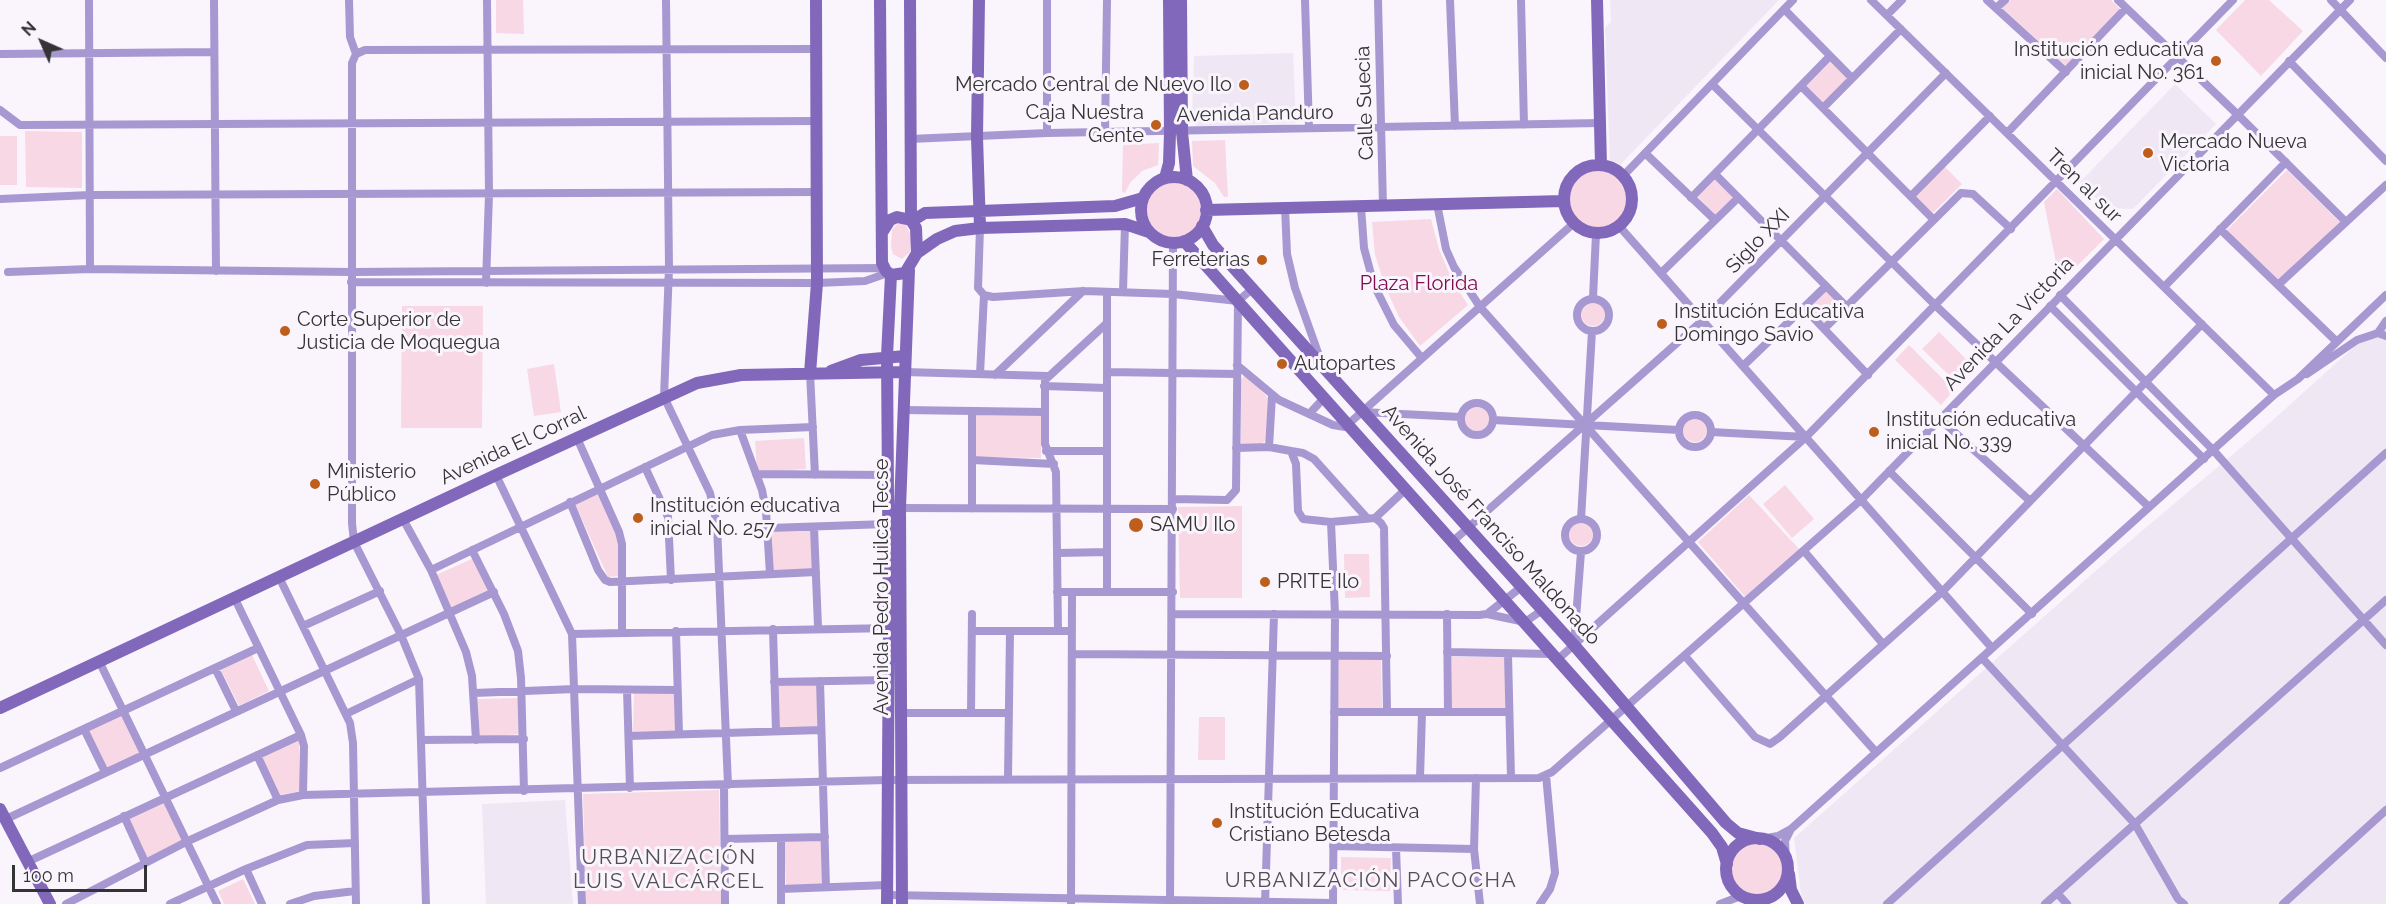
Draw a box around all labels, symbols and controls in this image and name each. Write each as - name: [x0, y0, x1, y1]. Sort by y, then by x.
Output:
- north arrow: [12, 12, 72, 72]
- text: N: [18, 18, 40, 40]
- place label: Institución educativa inicial No. 361: [2014, 38, 2204, 85]
- street label: Calle Suecia: [1351, 45, 1379, 161]
- marker: Institución educativa inicial No. 361: [2209, 54, 2223, 68]
- place label: Mercado Central de Nuevo Ilo: [955, 73, 1232, 97]
- marker: Mercado Central de Nuevo Ilo: [1237, 78, 1251, 92]
- place label: Caja Nuestra Gente: [1026, 101, 1144, 148]
- street label: Avenida Panduro: [1176, 101, 1334, 127]
- marker: Caja Nuestra Gente: [1149, 118, 1163, 132]
- place label: Mercado Nueva Victoria: [2160, 130, 2307, 177]
- street label: Tren al sur: [2041, 144, 2127, 228]
- marker: Mercado Nueva Victoria: [2141, 146, 2155, 160]
- street label: Siglo XXI: [1721, 203, 1795, 279]
- place label: Ferreterias: [1152, 248, 1250, 272]
- street label: Avenida La Victoria: [1939, 252, 2079, 396]
- marker: Ferreterias: [1255, 253, 1269, 267]
- park label: Plaza Florida: [1360, 272, 1478, 296]
- place label: Institución Educativa Domingo Savio: [1674, 300, 1864, 347]
- place label: Corte Superior de Justicia de Moquegua: [297, 308, 500, 355]
- marker: Institución Educativa Domingo Savio: [1655, 317, 1669, 331]
- marker: Corte Superior de Justicia de Moquegua: [278, 324, 292, 338]
- place label: Autopartes: [1294, 352, 1396, 376]
- marker: Autopartes: [1275, 357, 1289, 371]
- street label: Avenida José Franciso Maldonado: [1377, 400, 1605, 650]
- street label: Avenida El Corral: [436, 402, 590, 490]
- place label: Institución educativa inicial No. 339: [1886, 408, 2076, 455]
- marker: Institución educativa inicial No. 339: [1867, 425, 1881, 439]
- street label: Avenida Pedro Huilca Tecse: [870, 459, 894, 715]
- place label: Ministerio Público: [327, 460, 416, 507]
- marker: Ministerio Público: [308, 477, 322, 491]
- place label: Institución educativa inicial No. 257: [650, 494, 840, 541]
- marker: Institución educativa inicial No. 257: [631, 511, 645, 525]
- place label: SAMU Ilo: [1150, 513, 1235, 537]
- marker: SAMU Ilo: [1127, 516, 1145, 534]
- place label: PRITE Ilo: [1277, 570, 1359, 594]
- marker: PRITE Ilo: [1258, 575, 1272, 589]
- place label: Institución Educativa Cristiano Betesda: [1229, 800, 1419, 847]
- marker: Institución Educativa Cristiano Betesda: [1210, 816, 1224, 830]
- district label: URBANIZACIÓN LUIS VALCÁRCEL: [573, 845, 765, 895]
- scale bar: [15, 853, 150, 891]
- text: 100 m: [23, 865, 74, 886]
- district label: URBANIZACIÓN PACOCHA: [1225, 868, 1517, 894]

